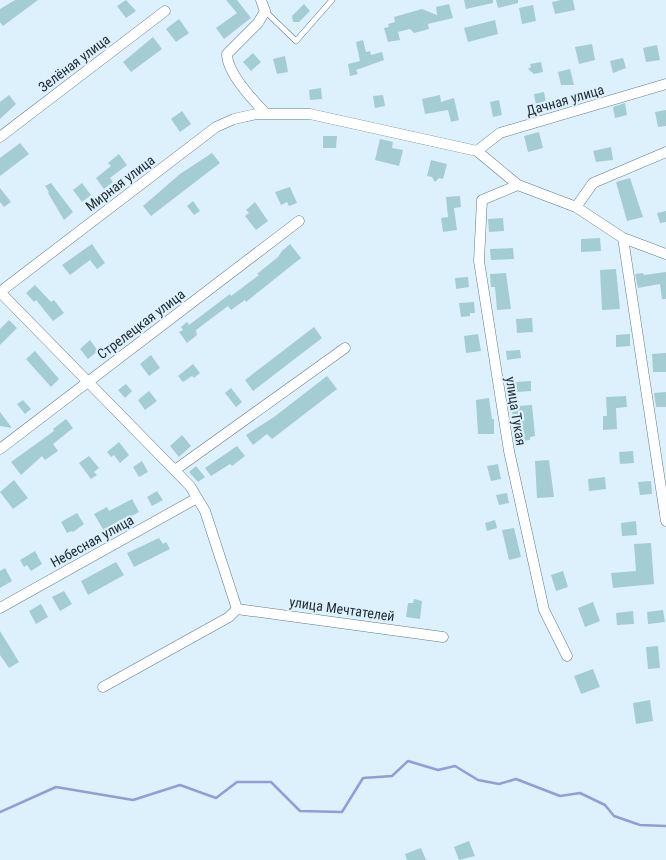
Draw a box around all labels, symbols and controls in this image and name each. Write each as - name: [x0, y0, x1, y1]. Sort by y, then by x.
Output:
- street label: Зелёная улица: [35, 31, 113, 95]
- street label: Дачная улица: [524, 81, 606, 119]
- street label: Мирная улица: [82, 152, 158, 214]
- street label: Стрелецкая улица: [94, 286, 188, 362]
- street label: улица Тукая: [503, 375, 529, 447]
- street label: Небесная улица: [48, 512, 136, 570]
- street label: улица Мечтателей: [288, 594, 396, 624]

